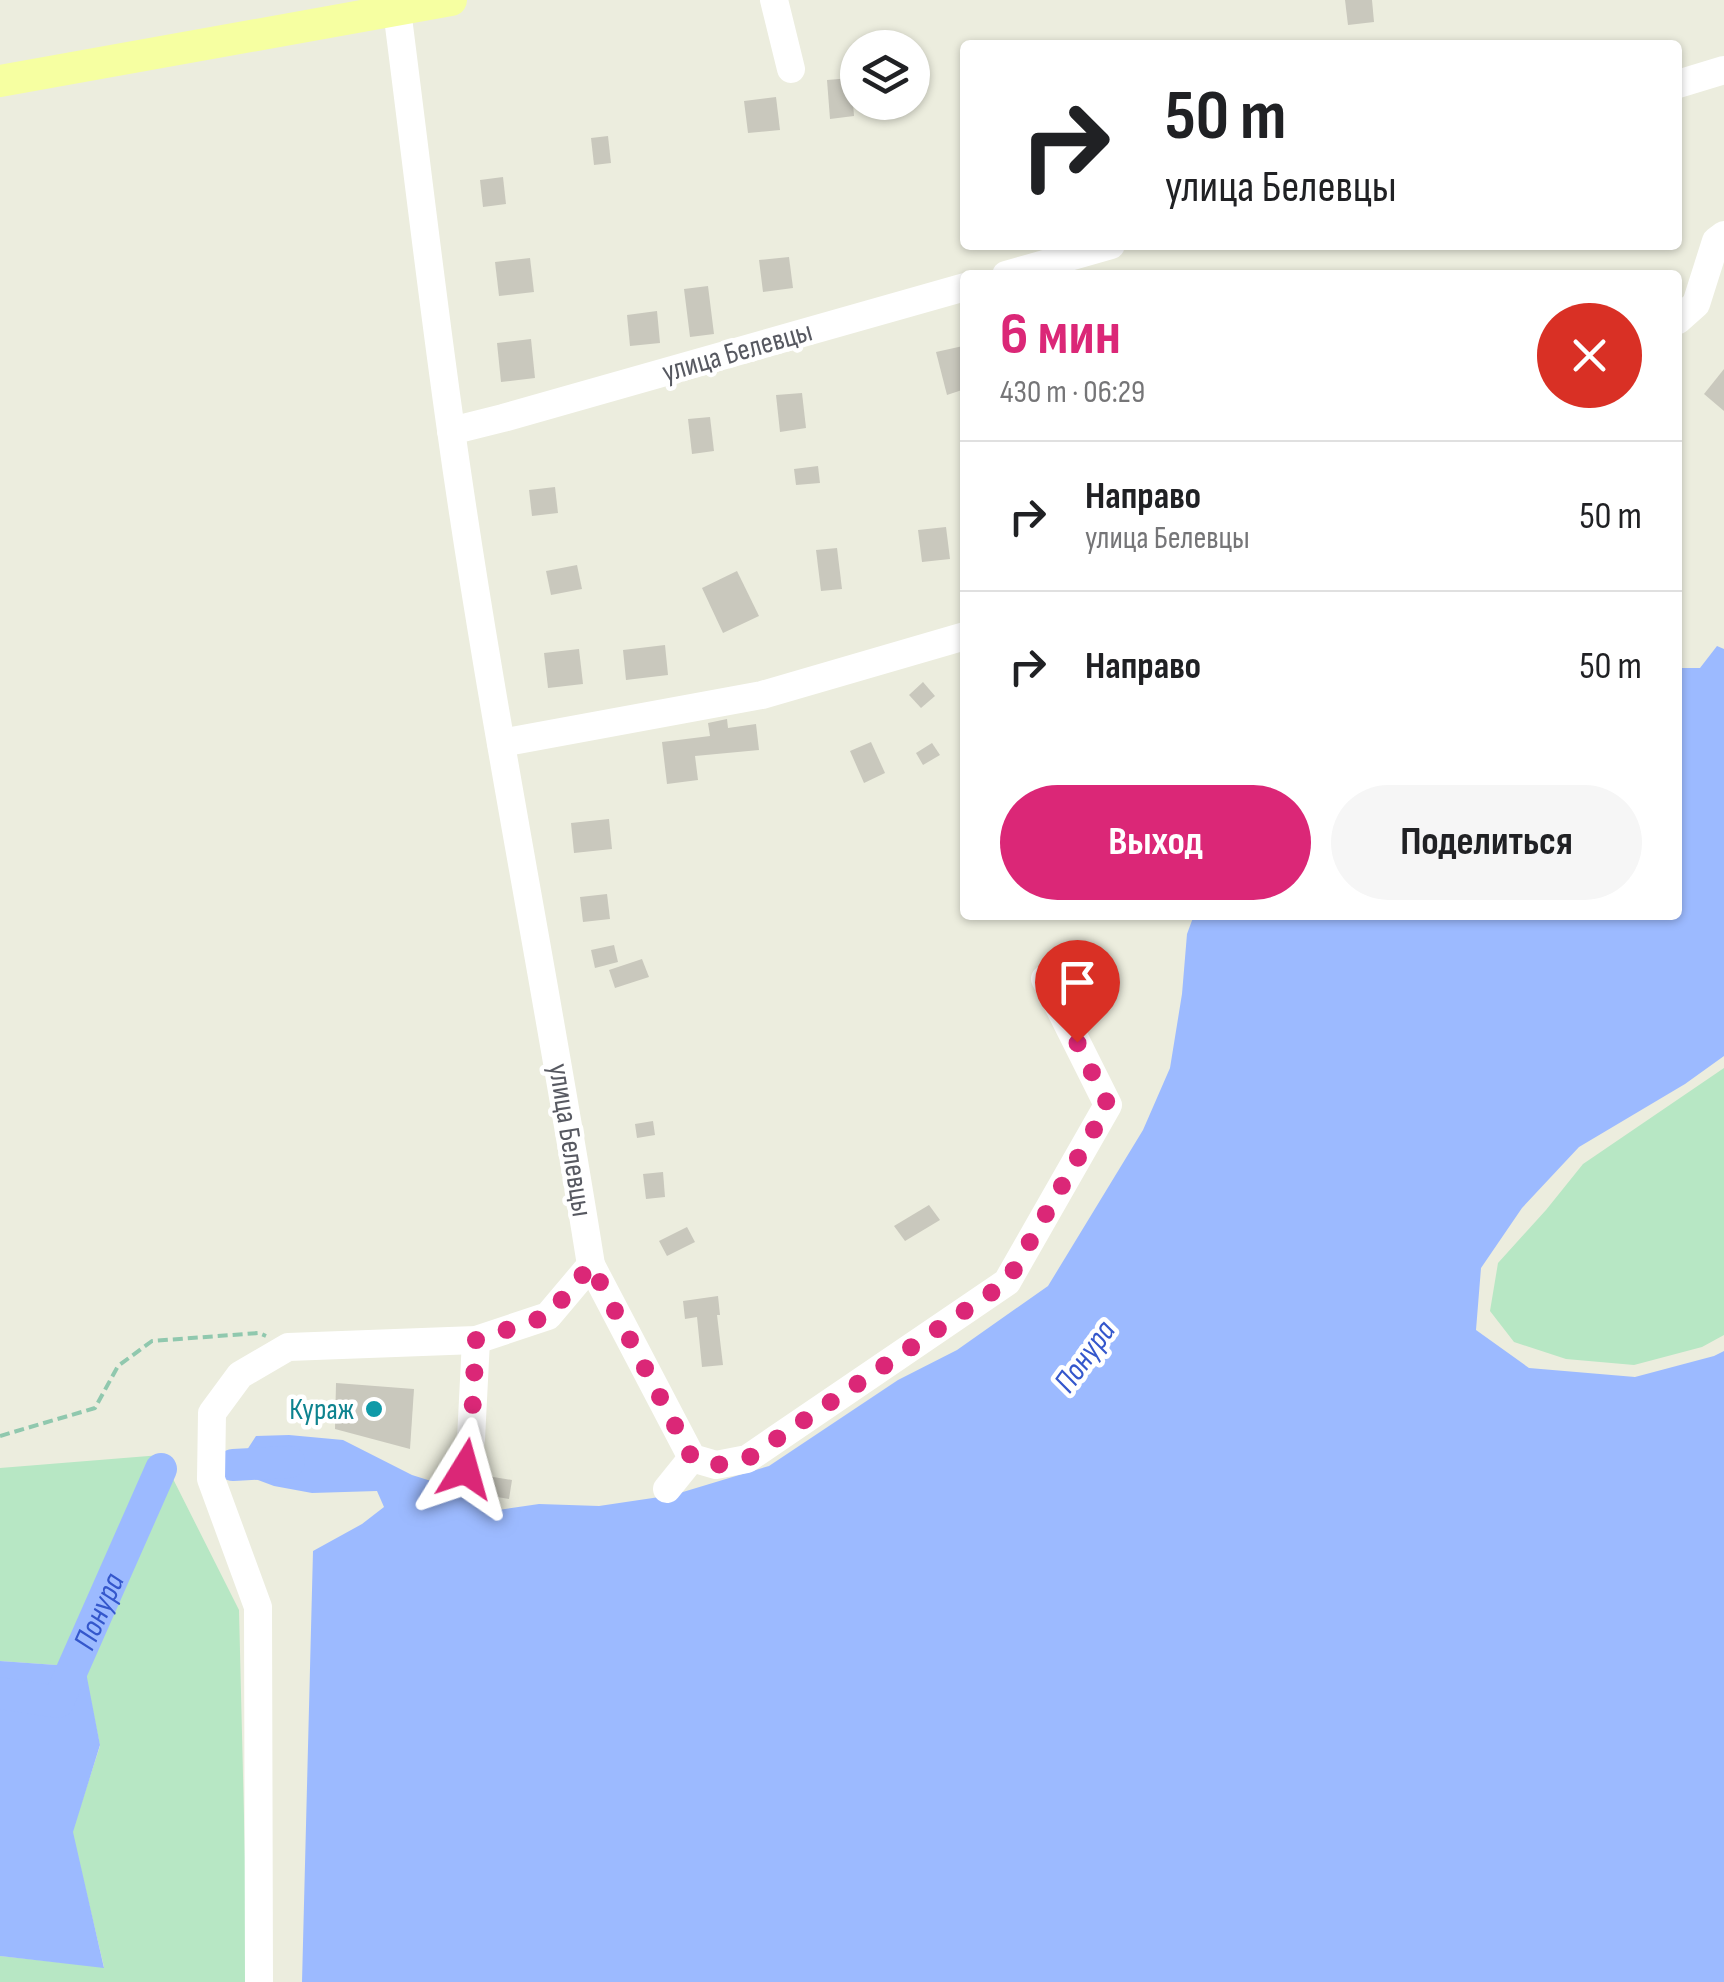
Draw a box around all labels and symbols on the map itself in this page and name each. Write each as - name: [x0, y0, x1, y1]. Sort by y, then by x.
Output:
- street label: улица Белевцы: [658, 313, 816, 391]
- pin: [1035, 940, 1120, 1043]
- street label: улица Белевцы: [540, 1061, 600, 1219]
- water label: Понура: [1046, 1313, 1125, 1401]
- place label: Кураж: [289, 1392, 354, 1428]
- marker: Кураж: [363, 1398, 385, 1420]
- position arrow: [413, 1417, 517, 1521]
- water label: Понура: [66, 1567, 134, 1656]

